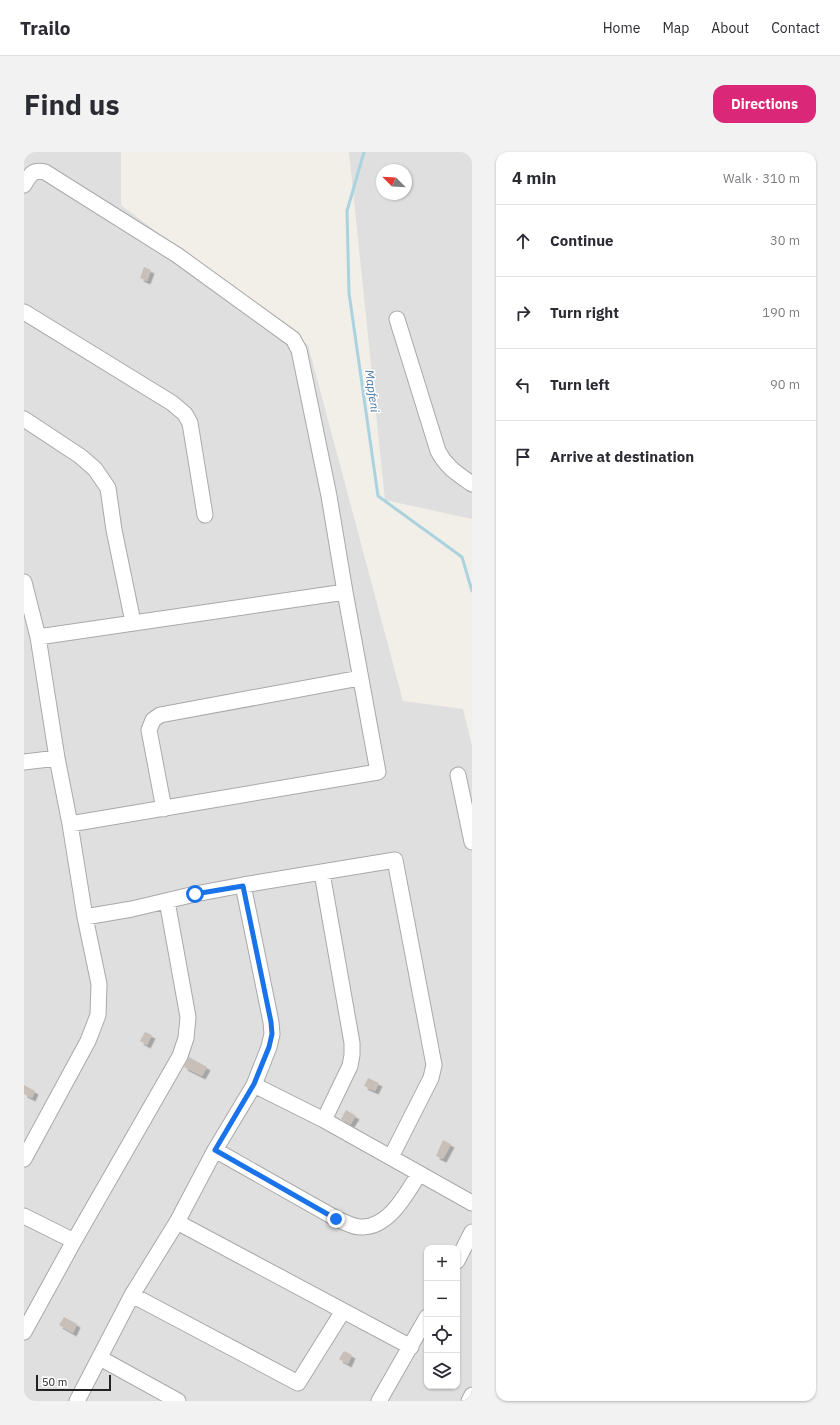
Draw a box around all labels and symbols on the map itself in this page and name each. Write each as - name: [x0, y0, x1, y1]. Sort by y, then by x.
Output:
- north arrow: [376, 164, 412, 200]
- water label: Mapfeni: [362, 369, 383, 414]
- route start: [186, 885, 204, 903]
- route end: [327, 1210, 345, 1228]
- scale bar: [36, 1373, 111, 1392]

